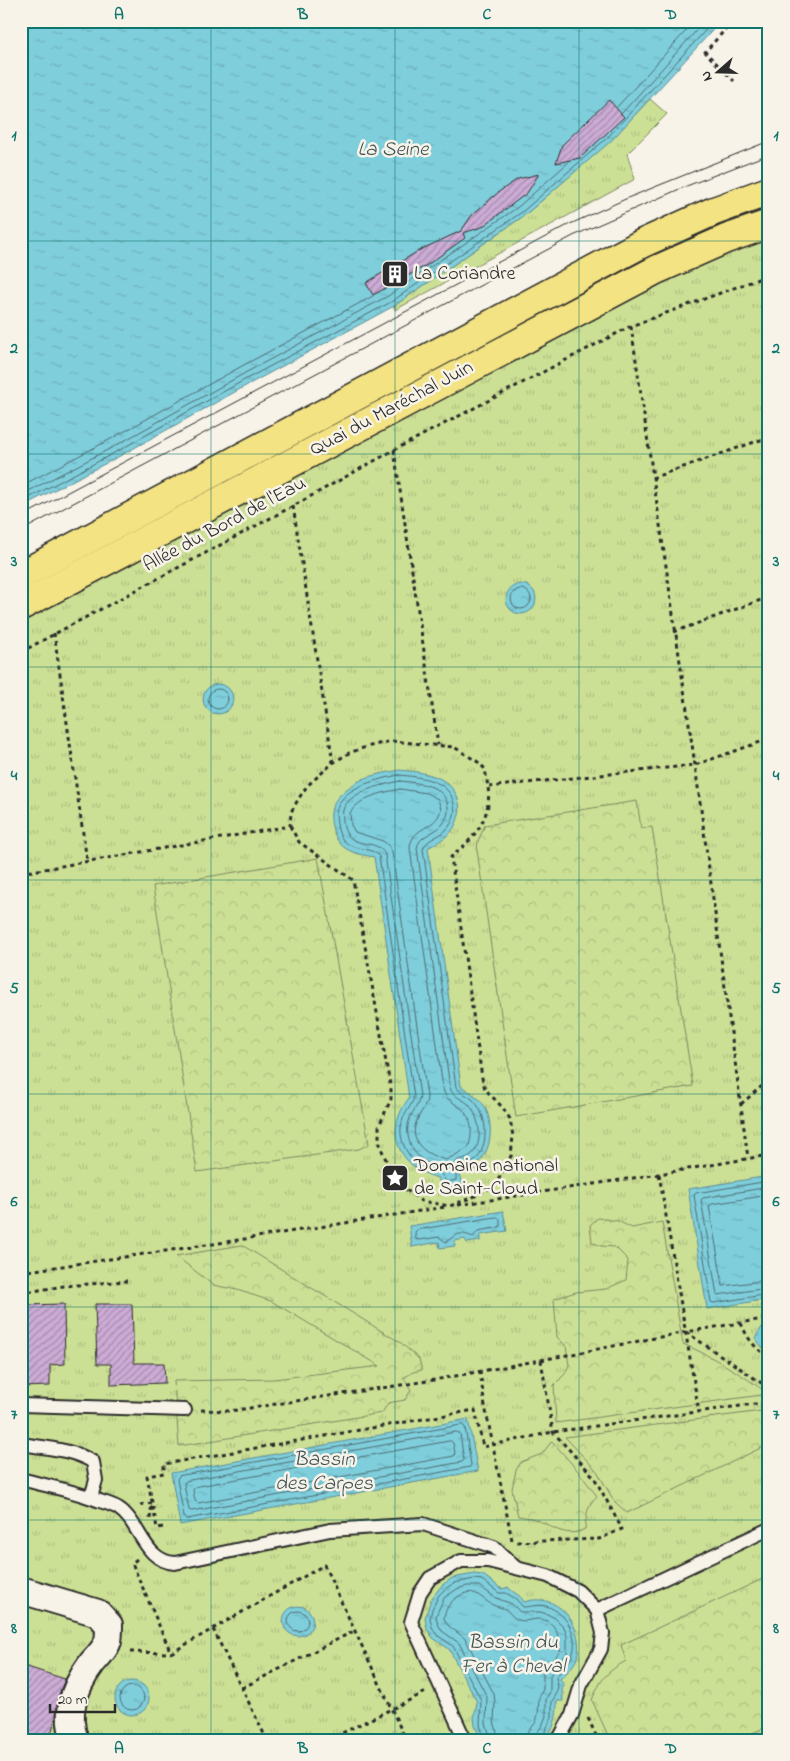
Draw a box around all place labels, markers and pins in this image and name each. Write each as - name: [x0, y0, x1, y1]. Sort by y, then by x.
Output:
- building icon: La Coriandre: [380, 259, 410, 289]
- place label: La Coriandre: [414, 260, 515, 289]
- place label: Domaine national de Saint-Cloud: [413, 1152, 558, 1204]
- place icon: Domaine national de Saint-Cloud: [380, 1163, 410, 1193]

